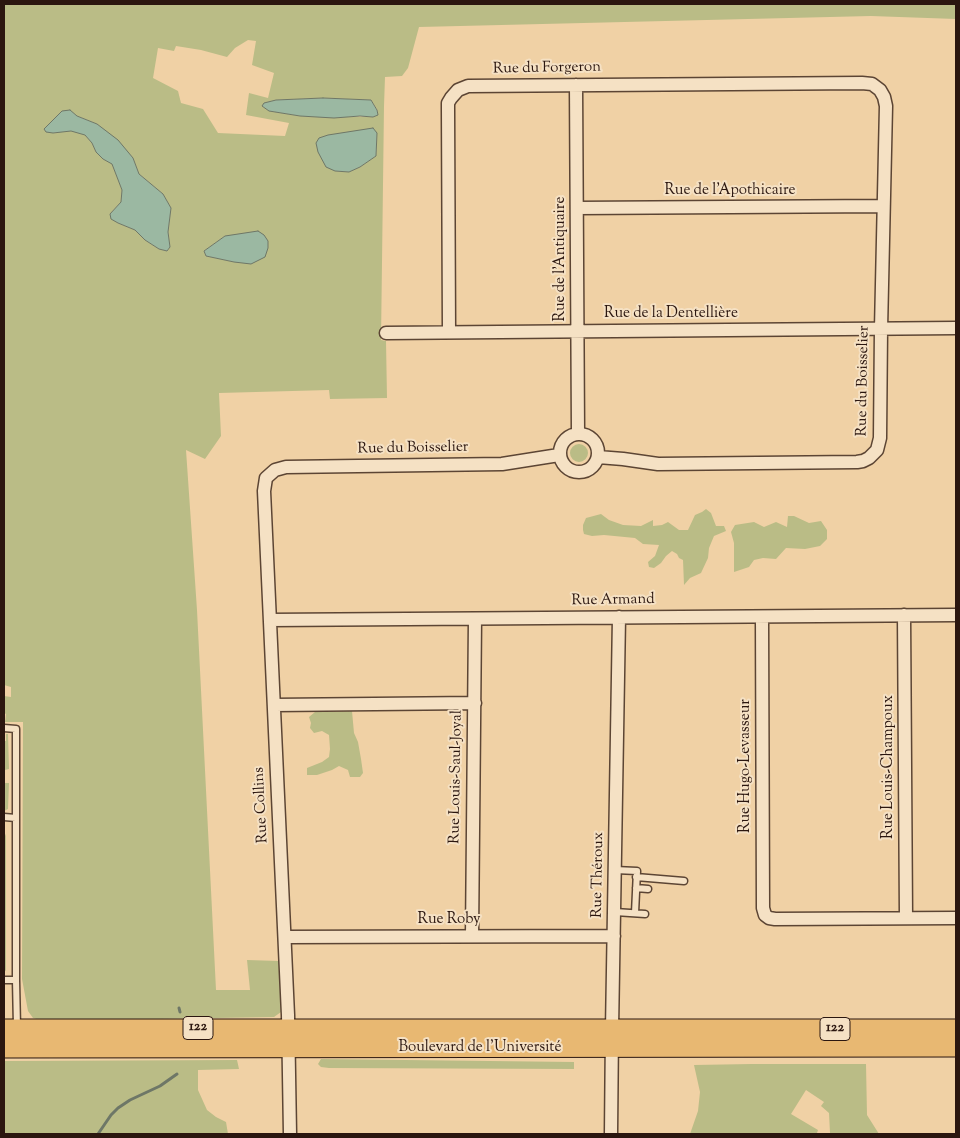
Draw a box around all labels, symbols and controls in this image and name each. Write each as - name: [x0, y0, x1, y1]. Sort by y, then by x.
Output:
- street label: Rue du Forgeron: [493, 59, 601, 79]
- street label: Rue de l'Apothicaire: [664, 182, 796, 200]
- street label: Rue de l'Antiquaire: [552, 197, 570, 321]
- street label: Rue de la Dentellière: [604, 305, 738, 323]
- street label: Rue du Boisselier: [854, 325, 874, 437]
- street label: Rue du Boisselier: [357, 439, 469, 459]
- street label: Rue Armand: [571, 591, 655, 611]
- street label: Rue Louis-Champoux: [880, 695, 898, 839]
- street label: Rue Hugo-Levasseur: [737, 699, 755, 833]
- street label: Rue Louis-Saul-Joyal: [447, 710, 467, 844]
- street label: Rue Collins: [251, 766, 273, 844]
- street label: Rue Théroux: [589, 832, 609, 918]
- street label: Rue Roby: [418, 911, 480, 929]
- road number: 122: [183, 1016, 213, 1040]
- road number: 122: [820, 1018, 850, 1040]
- street label: Boulevard de l'Université: [399, 1039, 561, 1057]

